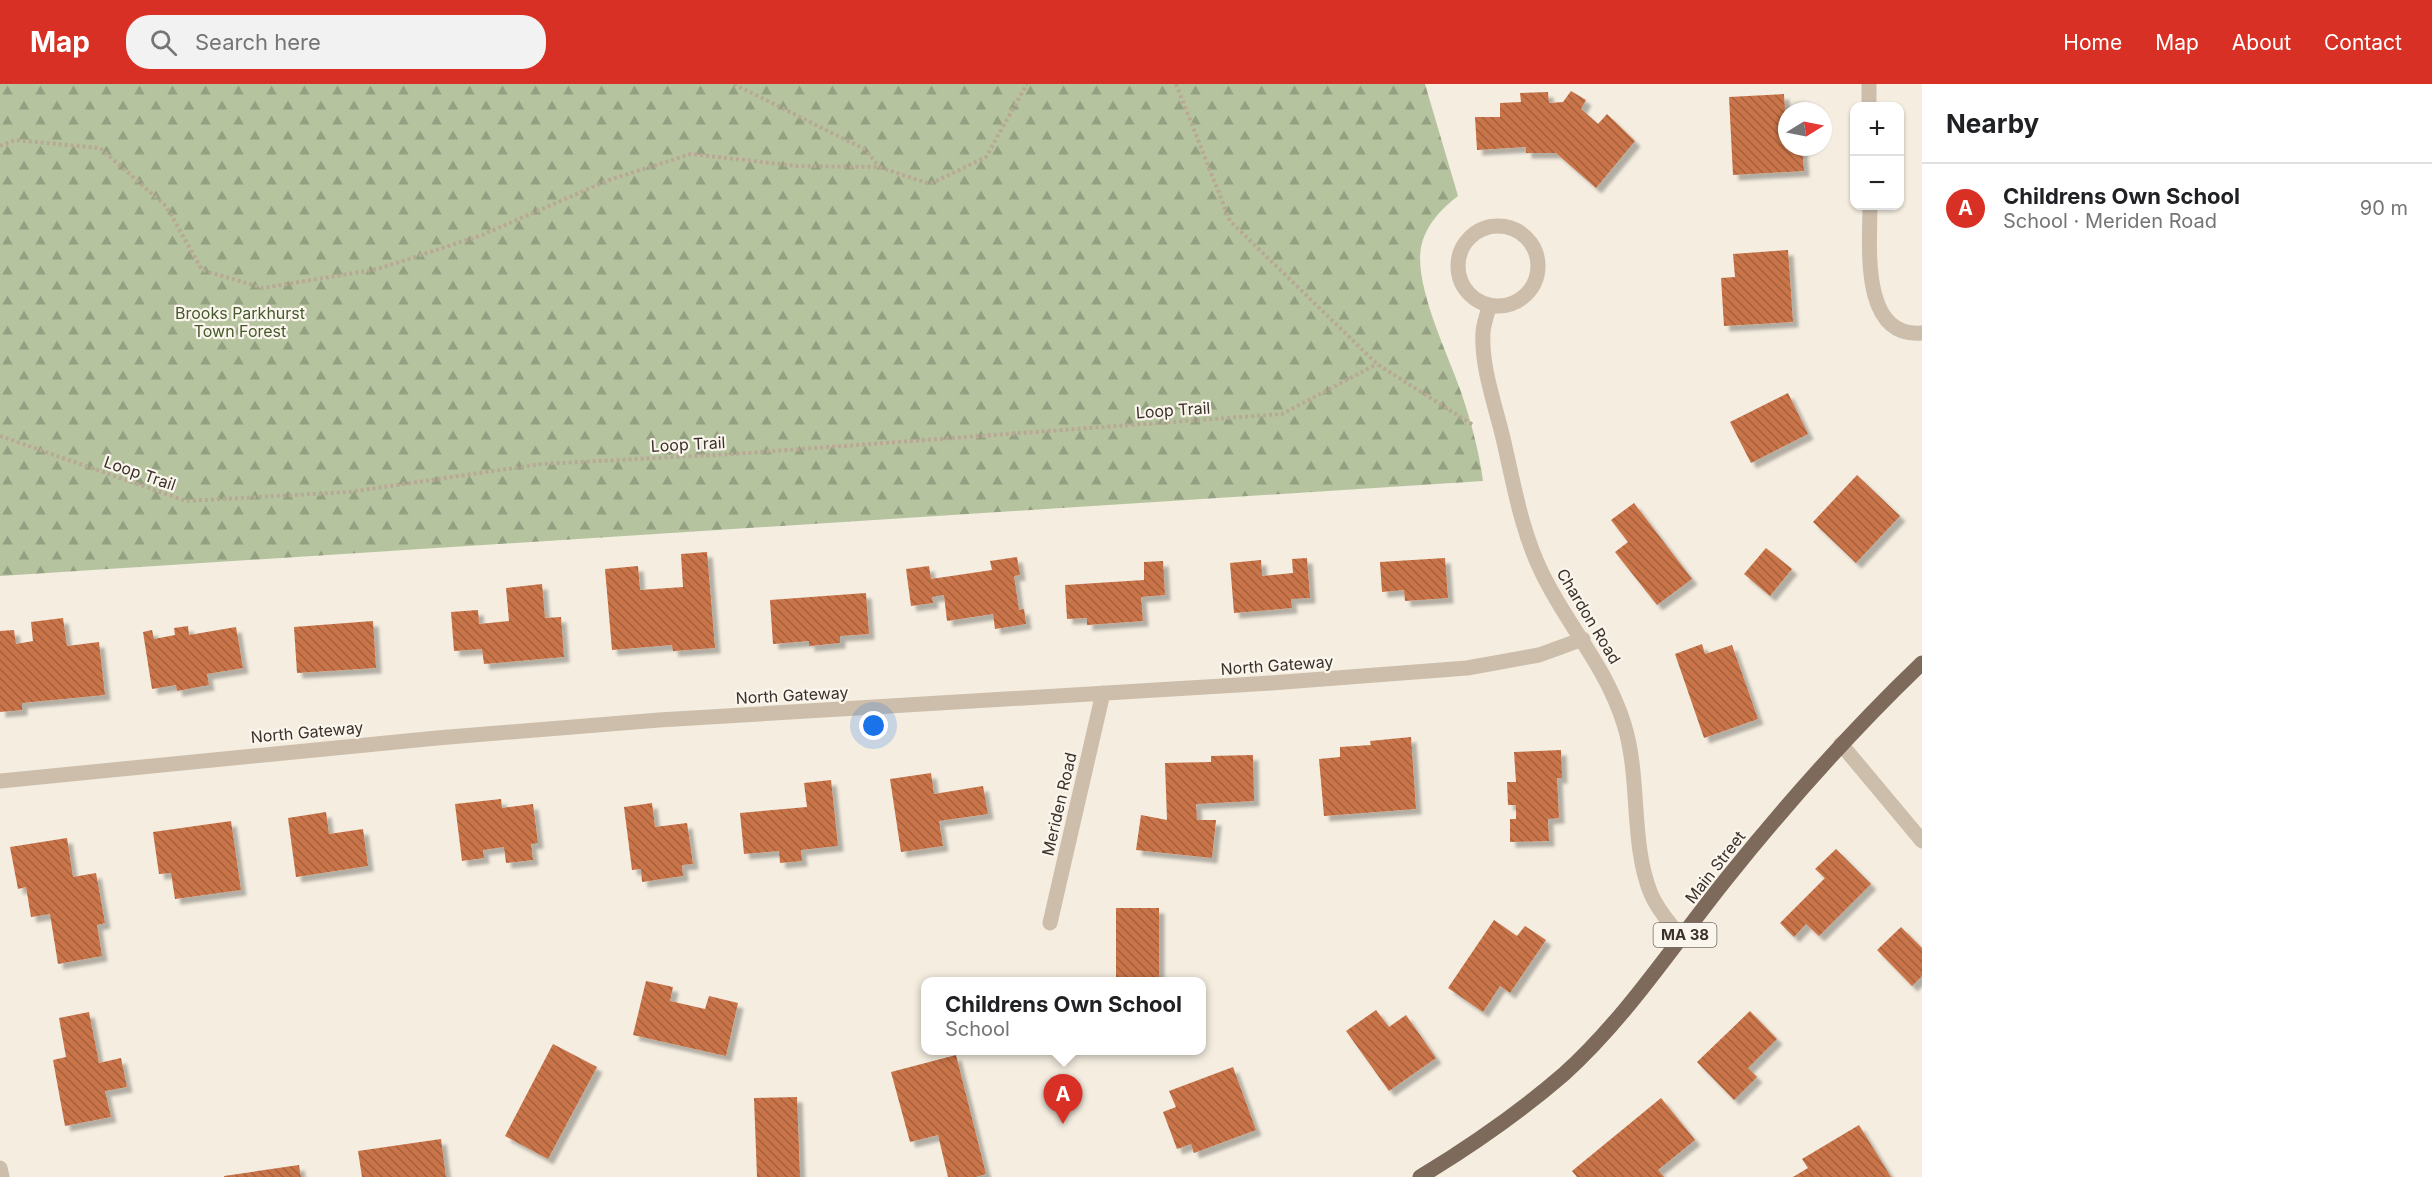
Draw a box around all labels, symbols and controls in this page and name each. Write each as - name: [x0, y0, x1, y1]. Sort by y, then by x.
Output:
- search box: [126, 15, 546, 69]
- text: Map: [30, 25, 90, 59]
- icon: search: [147, 26, 180, 59]
- text: Search here: [195, 29, 321, 55]
- text: Home: [2063, 30, 2122, 55]
- text: Map: [2155, 30, 2199, 55]
- text: About: [2232, 30, 2291, 55]
- text: Contact: [2324, 30, 2402, 55]
- north arrow: [1778, 102, 1832, 156]
- map controls: [1850, 102, 1904, 210]
- button: +: [1850, 102, 1904, 156]
- text: Nearby: [1946, 108, 2039, 139]
- button: −: [1850, 156, 1904, 210]
- text: Childrens Own School: [2003, 183, 2240, 209]
- text: A: [1958, 196, 1973, 220]
- text: 90 m: [2360, 196, 2408, 220]
- text: School · Meriden Road: [2003, 209, 2217, 233]
- park label: Brooks Parkhurst Town Forest: [175, 303, 305, 341]
- street label: Loop Trail: [1135, 397, 1211, 423]
- street label: Loop Trail: [650, 432, 726, 456]
- street label: Loop Trail: [101, 451, 179, 495]
- street label: Chardon Road: [1553, 565, 1625, 667]
- street label: North Gateway: [1220, 651, 1334, 679]
- street label: North Gateway: [735, 682, 849, 708]
- your location: [859, 711, 888, 740]
- street label: North Gateway: [250, 717, 364, 747]
- street label: Meriden Road: [1037, 750, 1081, 858]
- street label: Main Street: [1681, 827, 1749, 907]
- road number: MA 38: [1654, 923, 1716, 947]
- popup: [921, 977, 1206, 1055]
- text: Childrens Own School: [945, 991, 1182, 1017]
- text: School: [945, 1017, 1010, 1041]
- pin: A: [1044, 1074, 1082, 1124]

